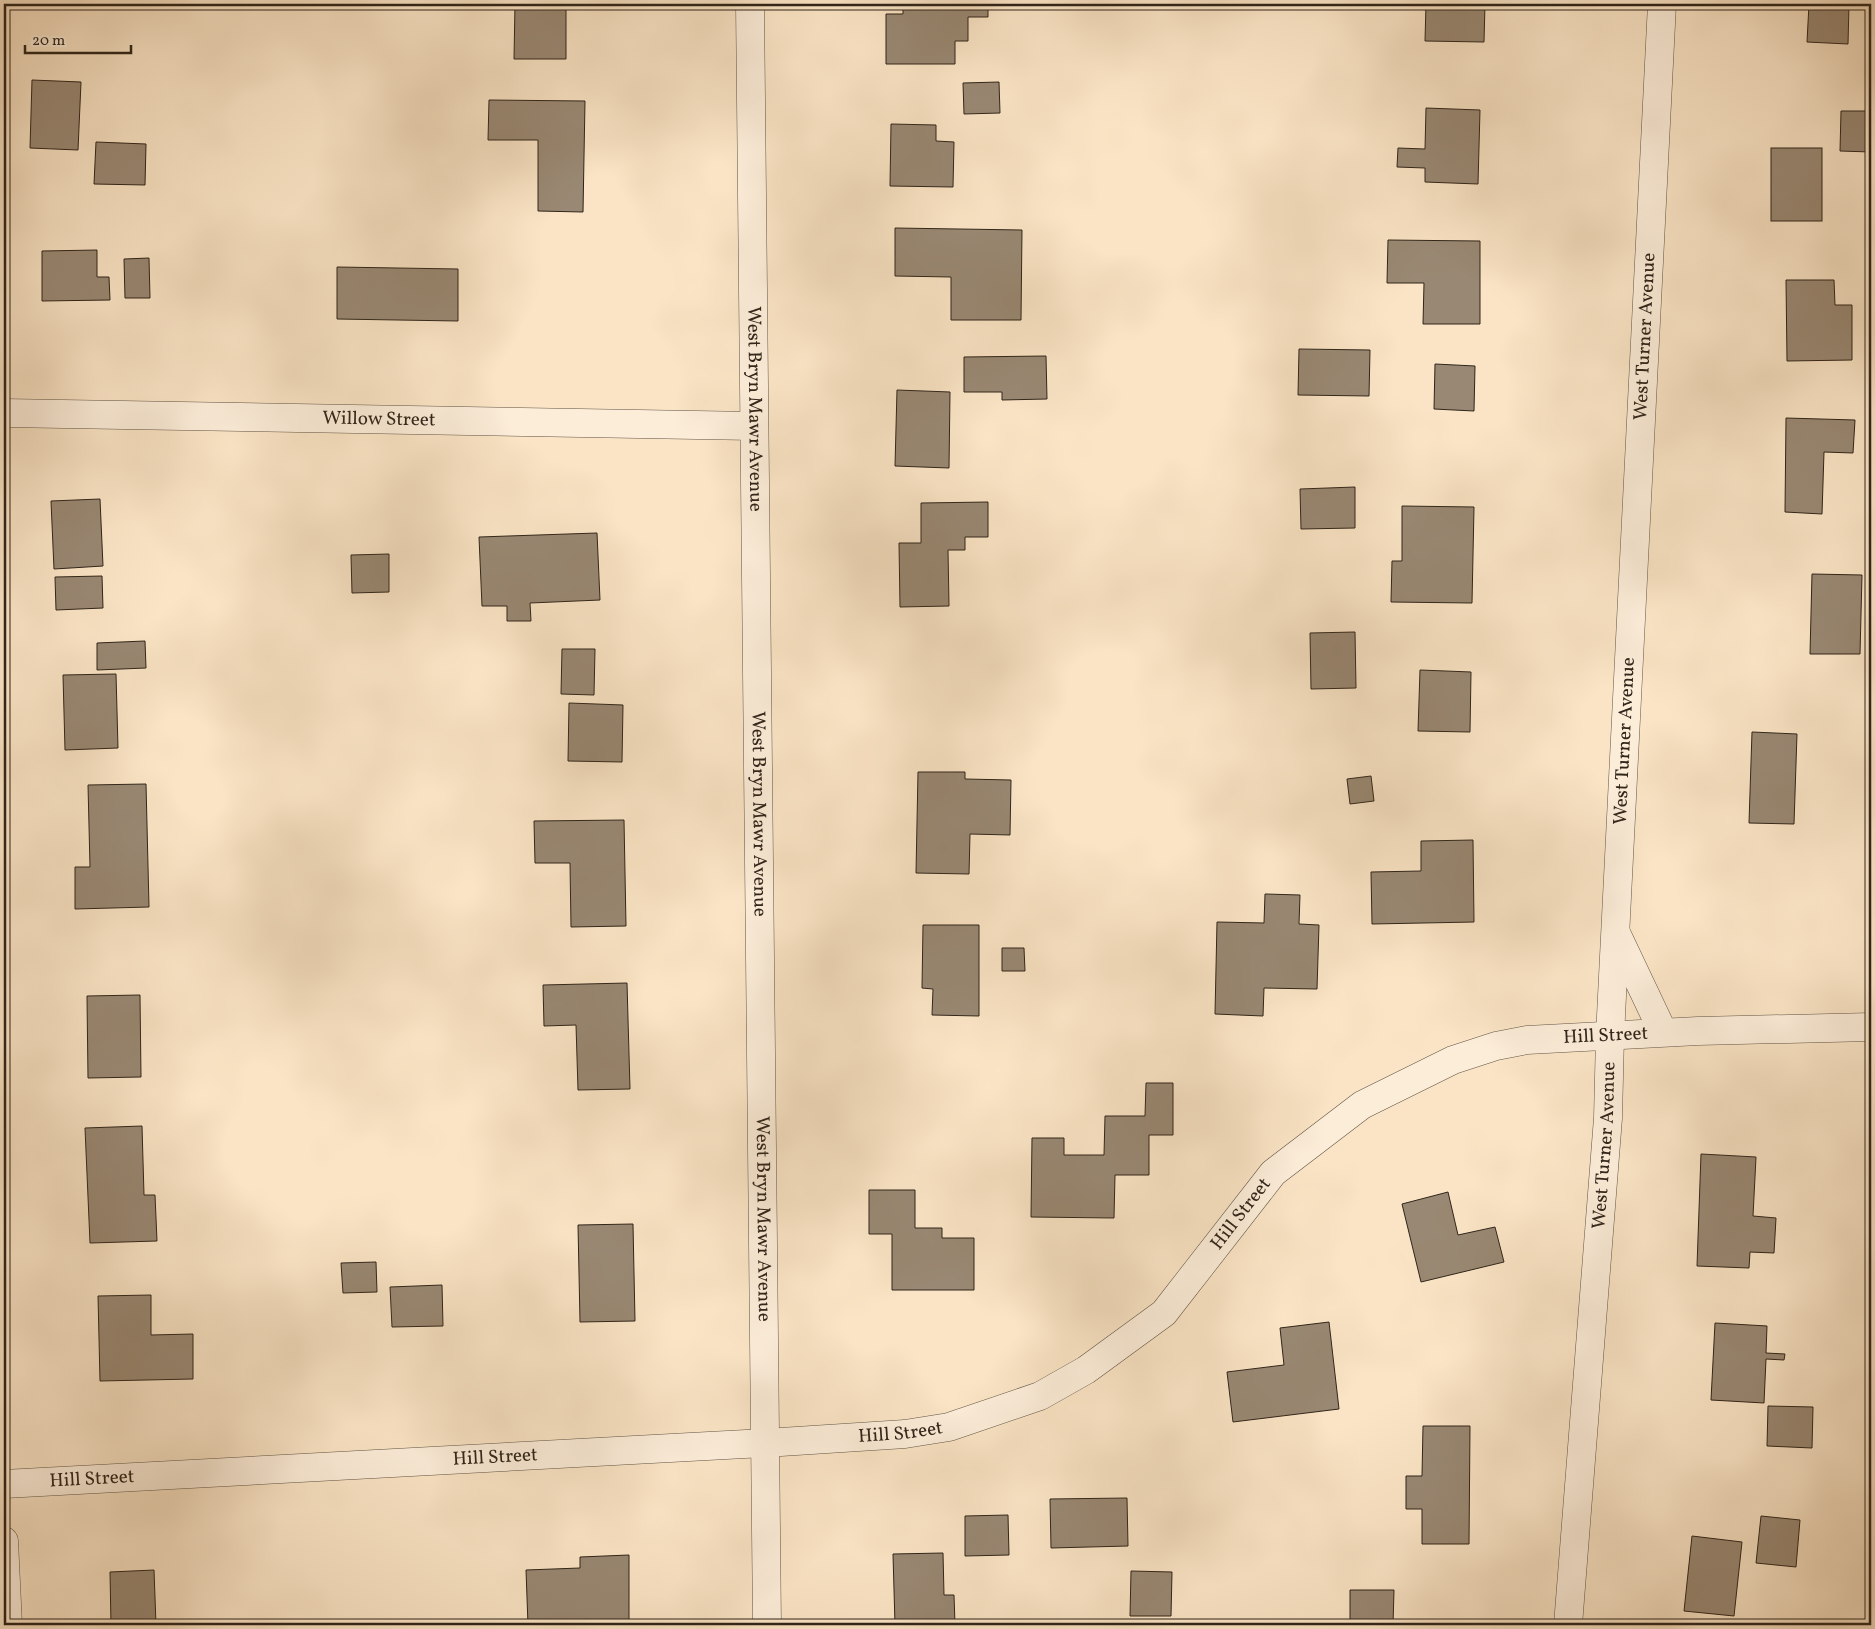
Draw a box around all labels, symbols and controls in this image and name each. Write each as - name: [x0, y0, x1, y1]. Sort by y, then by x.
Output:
- scale bar: [25, 22, 131, 54]
- text: 20 m: [32, 31, 65, 52]
- street label: West Turner Avenue: [1628, 252, 1662, 421]
- street label: West Bryn Mawr Avenue: [740, 306, 768, 512]
- street label: Willow Street: [322, 406, 436, 433]
- street label: West Turner Avenue: [1608, 657, 1642, 825]
- street label: West Bryn Mawr Avenue: [744, 711, 773, 917]
- street label: Hill Street: [1562, 1021, 1649, 1051]
- street label: West Turner Avenue: [1586, 1061, 1622, 1230]
- street label: West Bryn Mawr Avenue: [749, 1116, 777, 1322]
- street label: Hill Street: [1205, 1172, 1278, 1256]
- street label: Hill Street: [857, 1415, 945, 1450]
- street label: Hill Street: [452, 1442, 539, 1473]
- street label: Hill Street: [49, 1464, 135, 1495]

